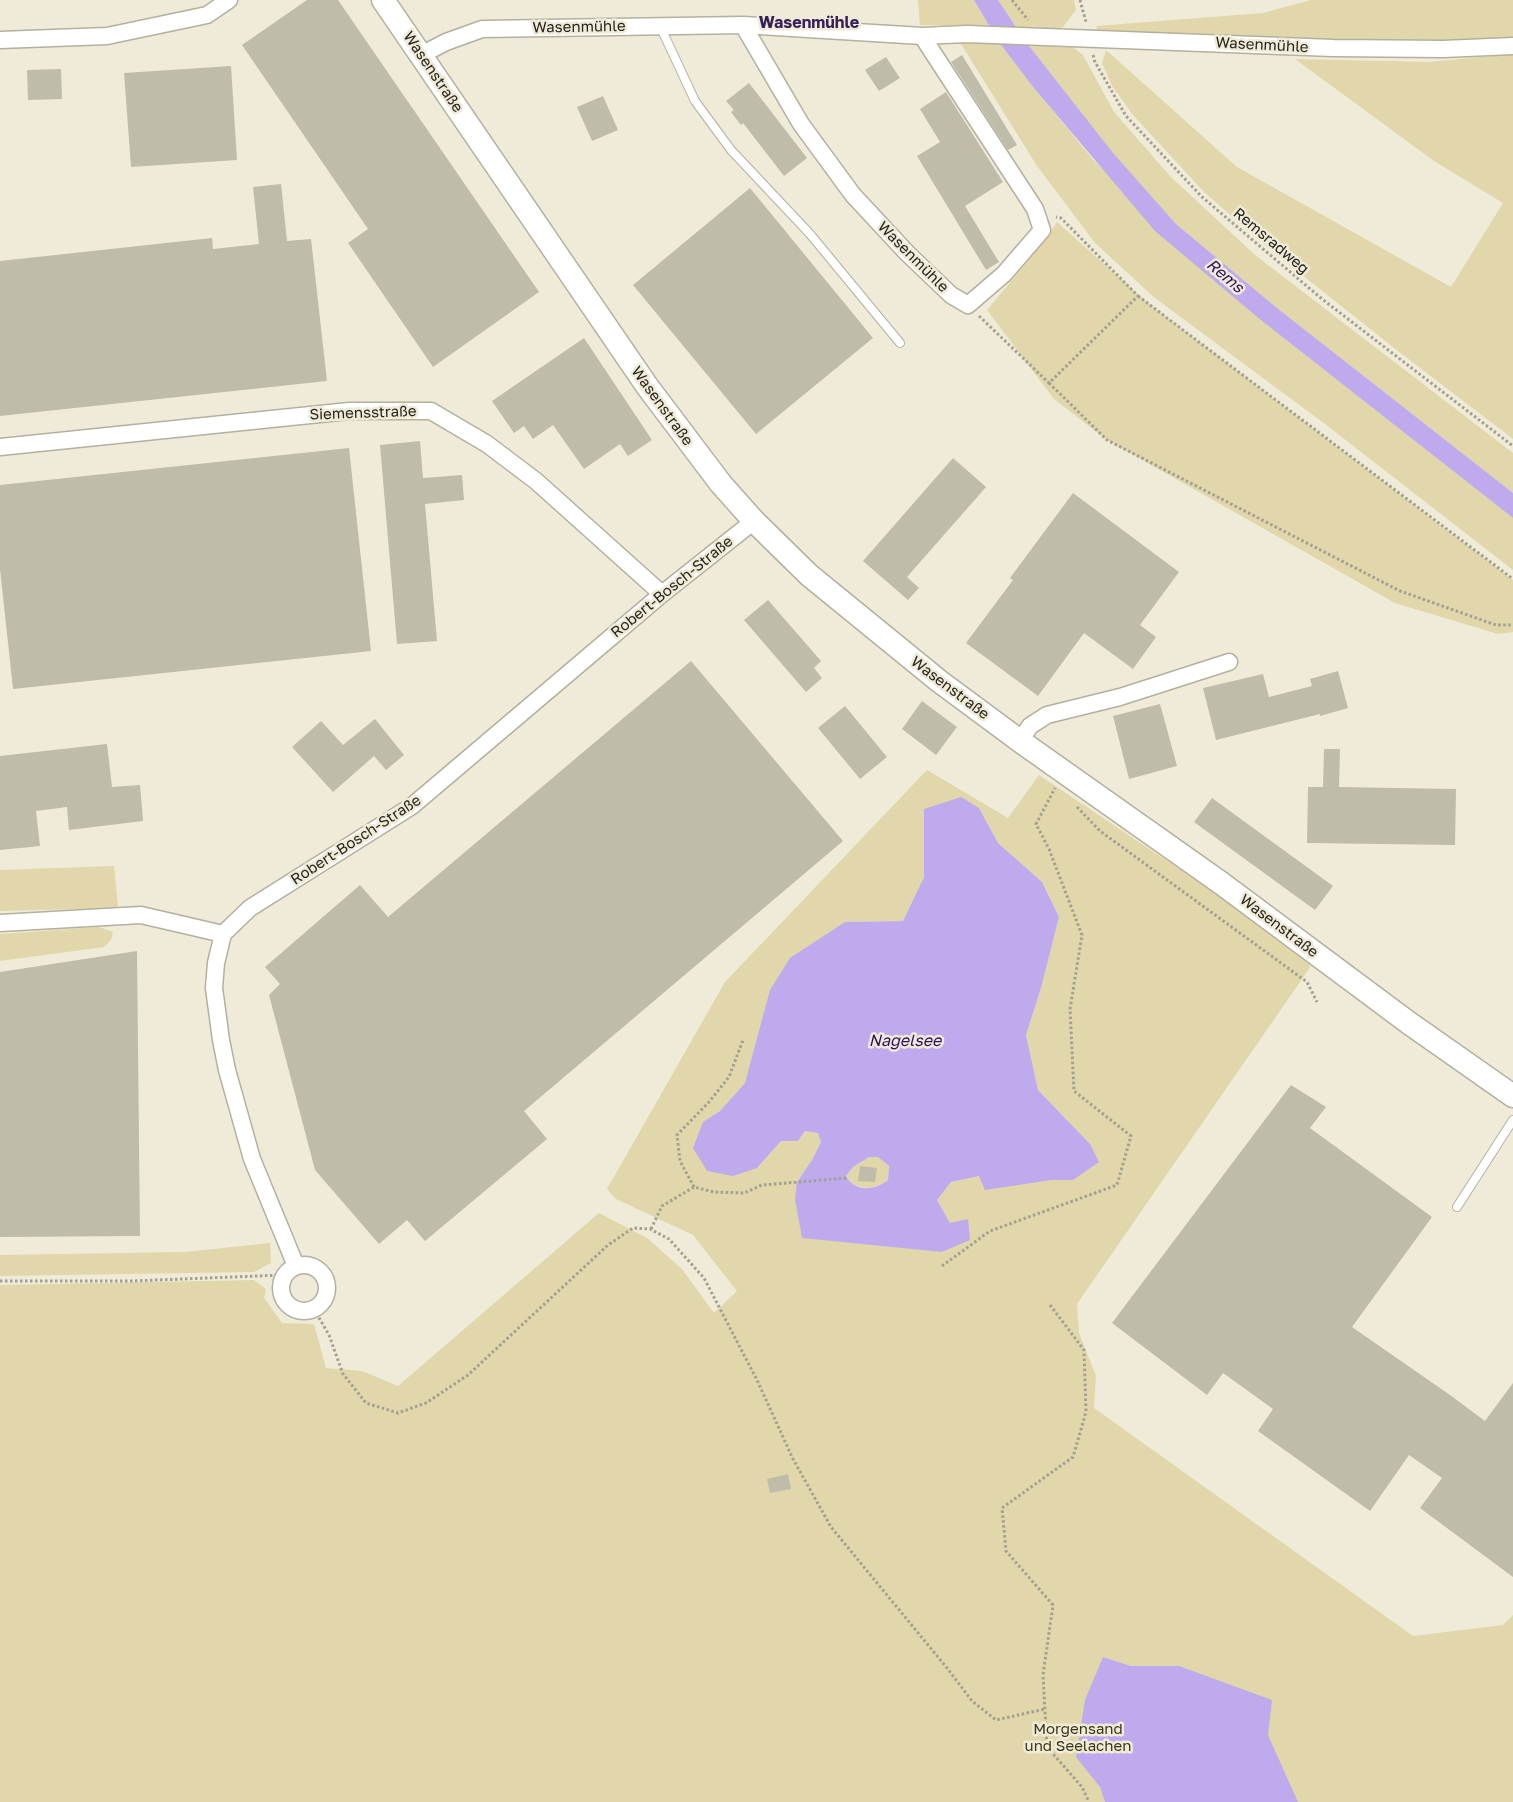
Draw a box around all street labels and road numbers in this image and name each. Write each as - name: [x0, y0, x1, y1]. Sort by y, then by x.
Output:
- street label: Wasenmühle: [532, 17, 626, 37]
- street label: Wasenstraße: [399, 28, 467, 116]
- street label: Wasenmühle: [1215, 34, 1309, 56]
- street label: Remsradweg: [1229, 204, 1313, 278]
- street label: Wasenmühle: [874, 218, 952, 296]
- street label: Wasenstraße: [627, 363, 697, 449]
- street label: Siemensstraße: [309, 402, 417, 424]
- street label: Robert-Bosch-Straße: [607, 532, 737, 642]
- street label: Wasenstraße: [907, 653, 993, 723]
- street label: Robert-Bosch-Straße: [288, 791, 424, 889]
- street label: Wasenstraße: [1236, 891, 1322, 961]

